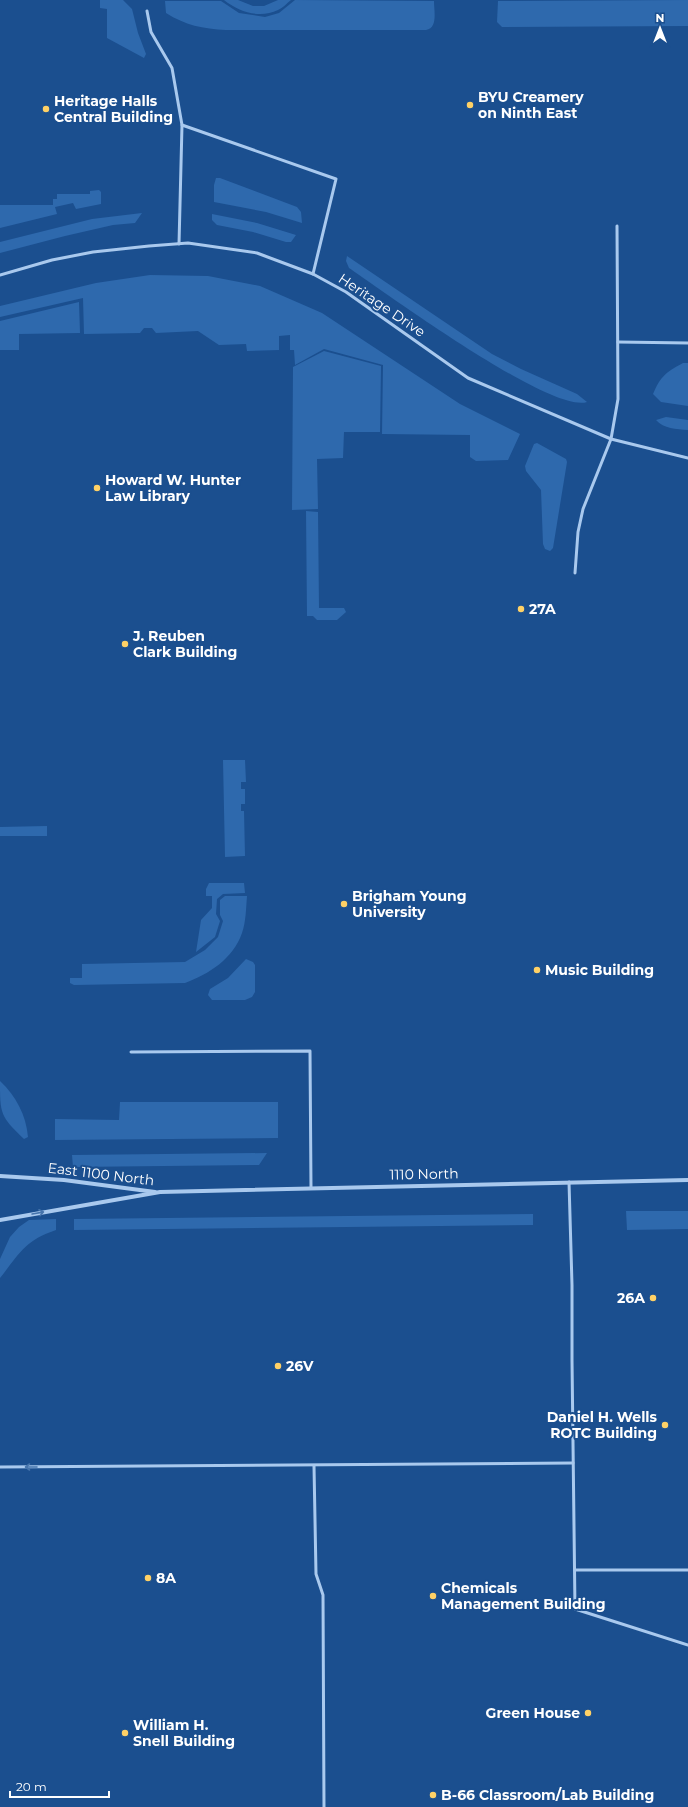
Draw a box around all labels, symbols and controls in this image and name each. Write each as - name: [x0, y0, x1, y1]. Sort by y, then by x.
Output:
- north arrow: [640, 8, 680, 48]
- text: N: [656, 11, 664, 25]
- place label: BYU Creamery on Ninth East: [478, 88, 584, 122]
- place label: Heritage Halls Central Building: [54, 92, 173, 126]
- marker: BYU Creamery on Ninth East: [465, 100, 475, 110]
- marker: Heritage Halls Central Building: [41, 104, 51, 114]
- street label: Heritage Drive: [335, 269, 429, 341]
- place label: Howard W. Hunter Law Library: [105, 471, 241, 505]
- marker: Howard W. Hunter Law Library: [92, 483, 102, 493]
- place label: 27A: [529, 600, 556, 618]
- marker: 27A: [516, 604, 526, 614]
- place label: J. Reuben Clark Building: [132, 627, 237, 661]
- marker: J. Reuben Clark Building: [120, 639, 130, 649]
- place label: Brigham Young University: [352, 887, 467, 921]
- marker: Brigham Young University: [339, 899, 349, 909]
- place label: Music Building: [545, 961, 654, 979]
- marker: Music Building: [532, 965, 542, 975]
- street label: East 1100 North: [47, 1159, 155, 1189]
- street label: 1110 North: [389, 1164, 459, 1184]
- one-way arrow: [32, 1209, 45, 1217]
- place label: 26A: [617, 1289, 645, 1307]
- marker: 26A: [648, 1293, 658, 1303]
- place label: 26V: [286, 1357, 314, 1375]
- marker: 26V: [273, 1361, 283, 1371]
- place label: Daniel H. Wells ROTC Building: [547, 1408, 658, 1442]
- marker: Daniel H. Wells ROTC Building: [660, 1420, 670, 1430]
- one-way arrow: [25, 1463, 38, 1471]
- place label: 8A: [156, 1569, 176, 1587]
- marker: 8A: [143, 1573, 153, 1583]
- place label: Chemicals Management Building: [441, 1579, 606, 1613]
- marker: Chemicals Management Building: [428, 1591, 438, 1601]
- place label: Green House: [486, 1704, 580, 1722]
- marker: Green House: [583, 1708, 593, 1718]
- place label: William H. Snell Building: [133, 1716, 235, 1750]
- marker: William H. Snell Building: [120, 1728, 130, 1738]
- scale bar: [10, 1773, 109, 1799]
- text: 20 m: [16, 1779, 47, 1794]
- place label: B-66 Classroom/Lab Building: [441, 1786, 654, 1804]
- marker: B-66 Classroom/Lab Building: [428, 1790, 438, 1800]

